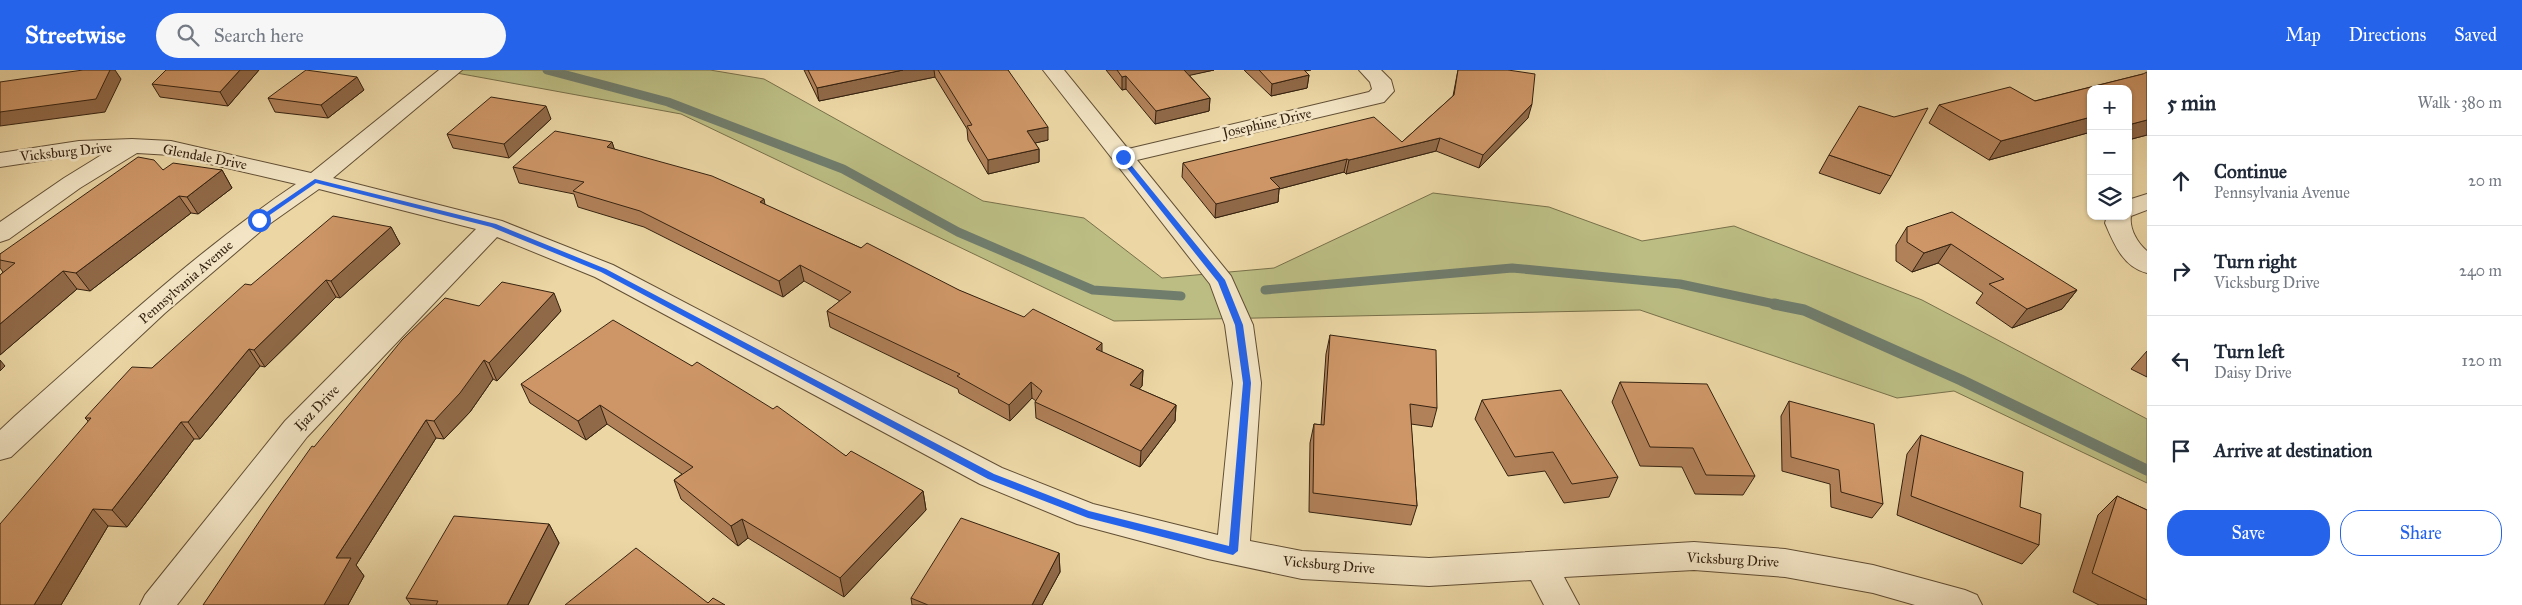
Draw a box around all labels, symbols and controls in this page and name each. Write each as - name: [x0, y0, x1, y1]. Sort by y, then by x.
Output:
- search box: [156, 13, 506, 58]
- text: Streetwise: [25, 20, 126, 50]
- icon: search: [174, 21, 202, 49]
- text: Search here: [214, 24, 304, 47]
- text: Map: [2285, 24, 2321, 46]
- text: Directions: [2349, 24, 2426, 46]
- text: Saved: [2454, 24, 2497, 46]
- map controls: [2087, 85, 2132, 220]
- button: +: [2087, 85, 2132, 130]
- text: 5 min: [2167, 90, 2216, 116]
- text: Walk · 380 m: [2418, 93, 2502, 112]
- street label: Josephine Drive: [1219, 104, 1314, 143]
- button: −: [2087, 130, 2132, 175]
- street label: Vicksburg Drive: [18, 139, 113, 165]
- street label: Glendale Drive: [162, 141, 249, 174]
- route end: [1112, 146, 1135, 169]
- text: Continue: [2214, 160, 2287, 183]
- icon: ahead: [2167, 167, 2195, 195]
- text: 20 m: [2468, 171, 2502, 190]
- button: layers: [2087, 175, 2132, 220]
- text: Pennsylvania Avenue: [2214, 183, 2350, 202]
- route start: [248, 209, 271, 232]
- street label: Pennsylvania Avenue: [136, 236, 237, 327]
- text: Turn right: [2214, 250, 2297, 273]
- icon: right: [2167, 257, 2195, 285]
- text: 240 m: [2459, 261, 2502, 280]
- text: Vicksburg Drive: [2214, 273, 2320, 292]
- text: Turn left: [2214, 340, 2284, 363]
- icon: left: [2167, 347, 2195, 375]
- text: 120 m: [2462, 351, 2502, 370]
- text: Daisy Drive: [2214, 363, 2292, 382]
- street label: Ijaz Drive: [291, 381, 343, 434]
- icon: arrive: [2167, 437, 2195, 465]
- text: Arrive at destination: [2214, 439, 2372, 462]
- button: Save: [2167, 510, 2330, 556]
- button: Share: [2340, 510, 2502, 556]
- street label: Vicksburg Drive: [1685, 549, 1780, 571]
- street label: Vicksburg Drive: [1281, 552, 1376, 578]

